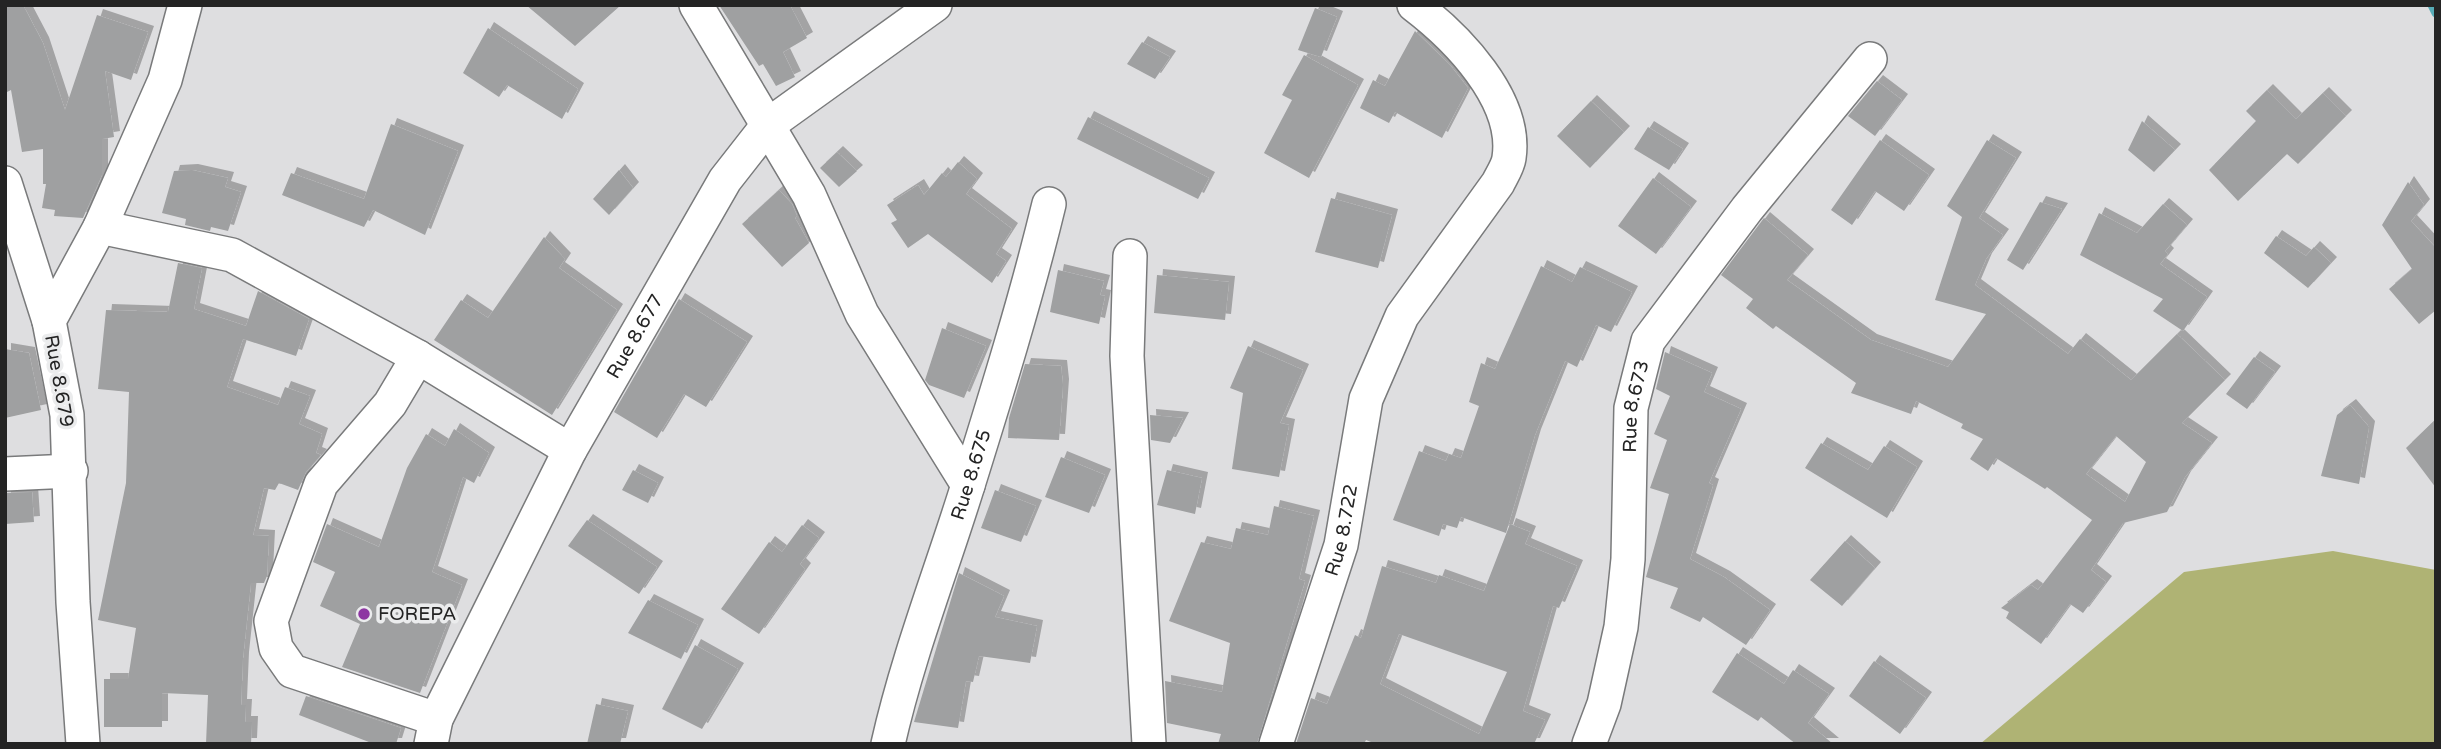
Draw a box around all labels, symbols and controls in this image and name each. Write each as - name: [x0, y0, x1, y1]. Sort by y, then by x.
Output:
- street label: Rue 8.677: [602, 290, 668, 382]
- street label: Rue 8.679: [40, 333, 78, 429]
- street label: Rue 8.673: [1619, 358, 1654, 453]
- street label: Rue 8.675: [947, 427, 996, 523]
- street label: Rue 8.722: [1321, 483, 1362, 579]
- place label: FOREPA: [378, 603, 456, 625]
- marker: FOREPA: [356, 606, 372, 622]

